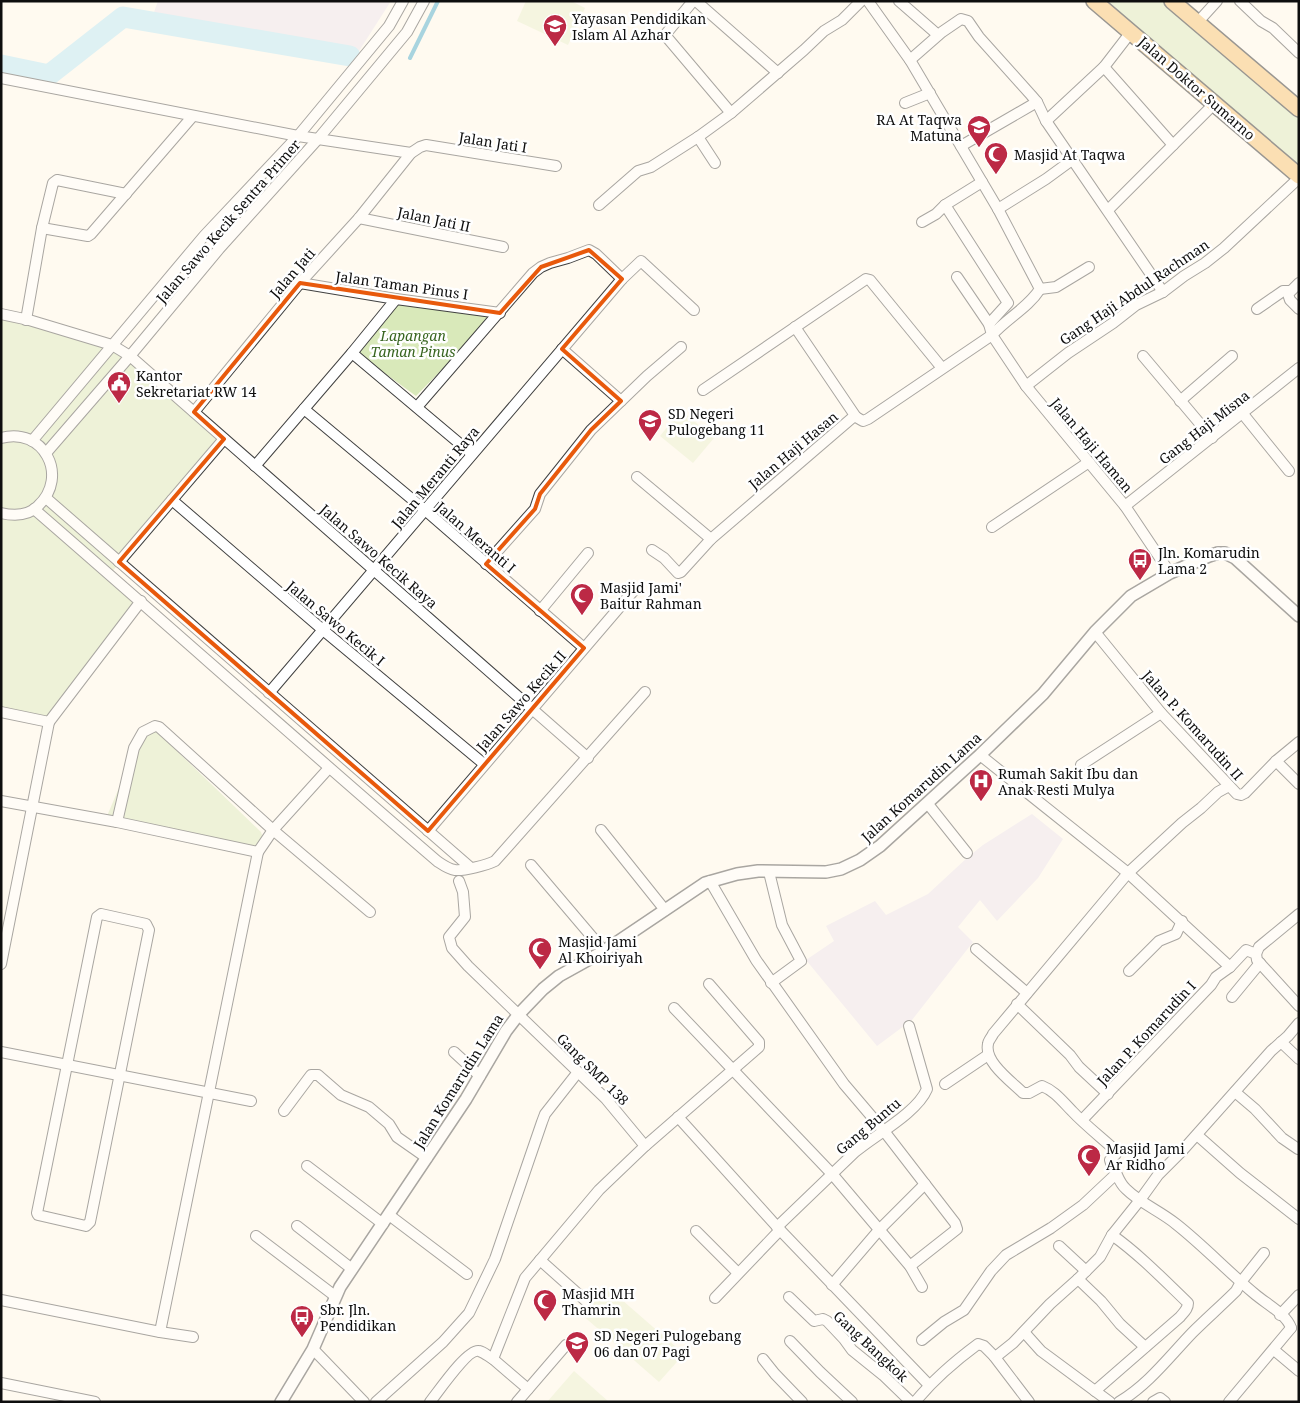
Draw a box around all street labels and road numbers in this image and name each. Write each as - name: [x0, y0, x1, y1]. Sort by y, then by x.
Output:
- street label: Jalan Doktor Sumarno: [1134, 31, 1259, 144]
- street label: Jalan Jati I: [457, 127, 528, 157]
- street label: Jalan Sawo Kecik Sentra Primer: [151, 135, 305, 308]
- street label: Jalan Jati II: [395, 202, 472, 236]
- street label: Gang Haji Abdul Rachman: [1056, 235, 1212, 349]
- street label: Jalan Jati: [264, 244, 319, 303]
- street label: Jalan Taman Pinus I: [334, 266, 469, 304]
- street label: Gang Haji Misna: [1155, 386, 1253, 468]
- street label: Jalan Haji Haman: [1046, 393, 1137, 496]
- street label: Jalan Haji Hasan: [743, 407, 842, 494]
- street label: Jalan Meranti Raya: [386, 422, 483, 533]
- street label: Jalan Meranti I: [431, 496, 520, 577]
- street label: Jalan Sawo Kecik Raya: [315, 499, 442, 612]
- street label: Jalan Sawo Kecik I: [282, 576, 389, 670]
- street label: Jalan Sawo Kecik II: [471, 647, 570, 756]
- street label: Jalan P. Komarudin II: [1138, 665, 1248, 784]
- street label: Jalan Komarudin Lama: [856, 728, 985, 847]
- street label: Jalan P. Komarudin I: [1092, 977, 1200, 1090]
- street label: Jalan Komarudin Lama: [408, 1010, 507, 1153]
- street label: Gang SMP 138: [553, 1029, 633, 1109]
- street label: Gang Buntu: [832, 1093, 904, 1159]
- street label: Gang Bangkok: [829, 1306, 913, 1386]

